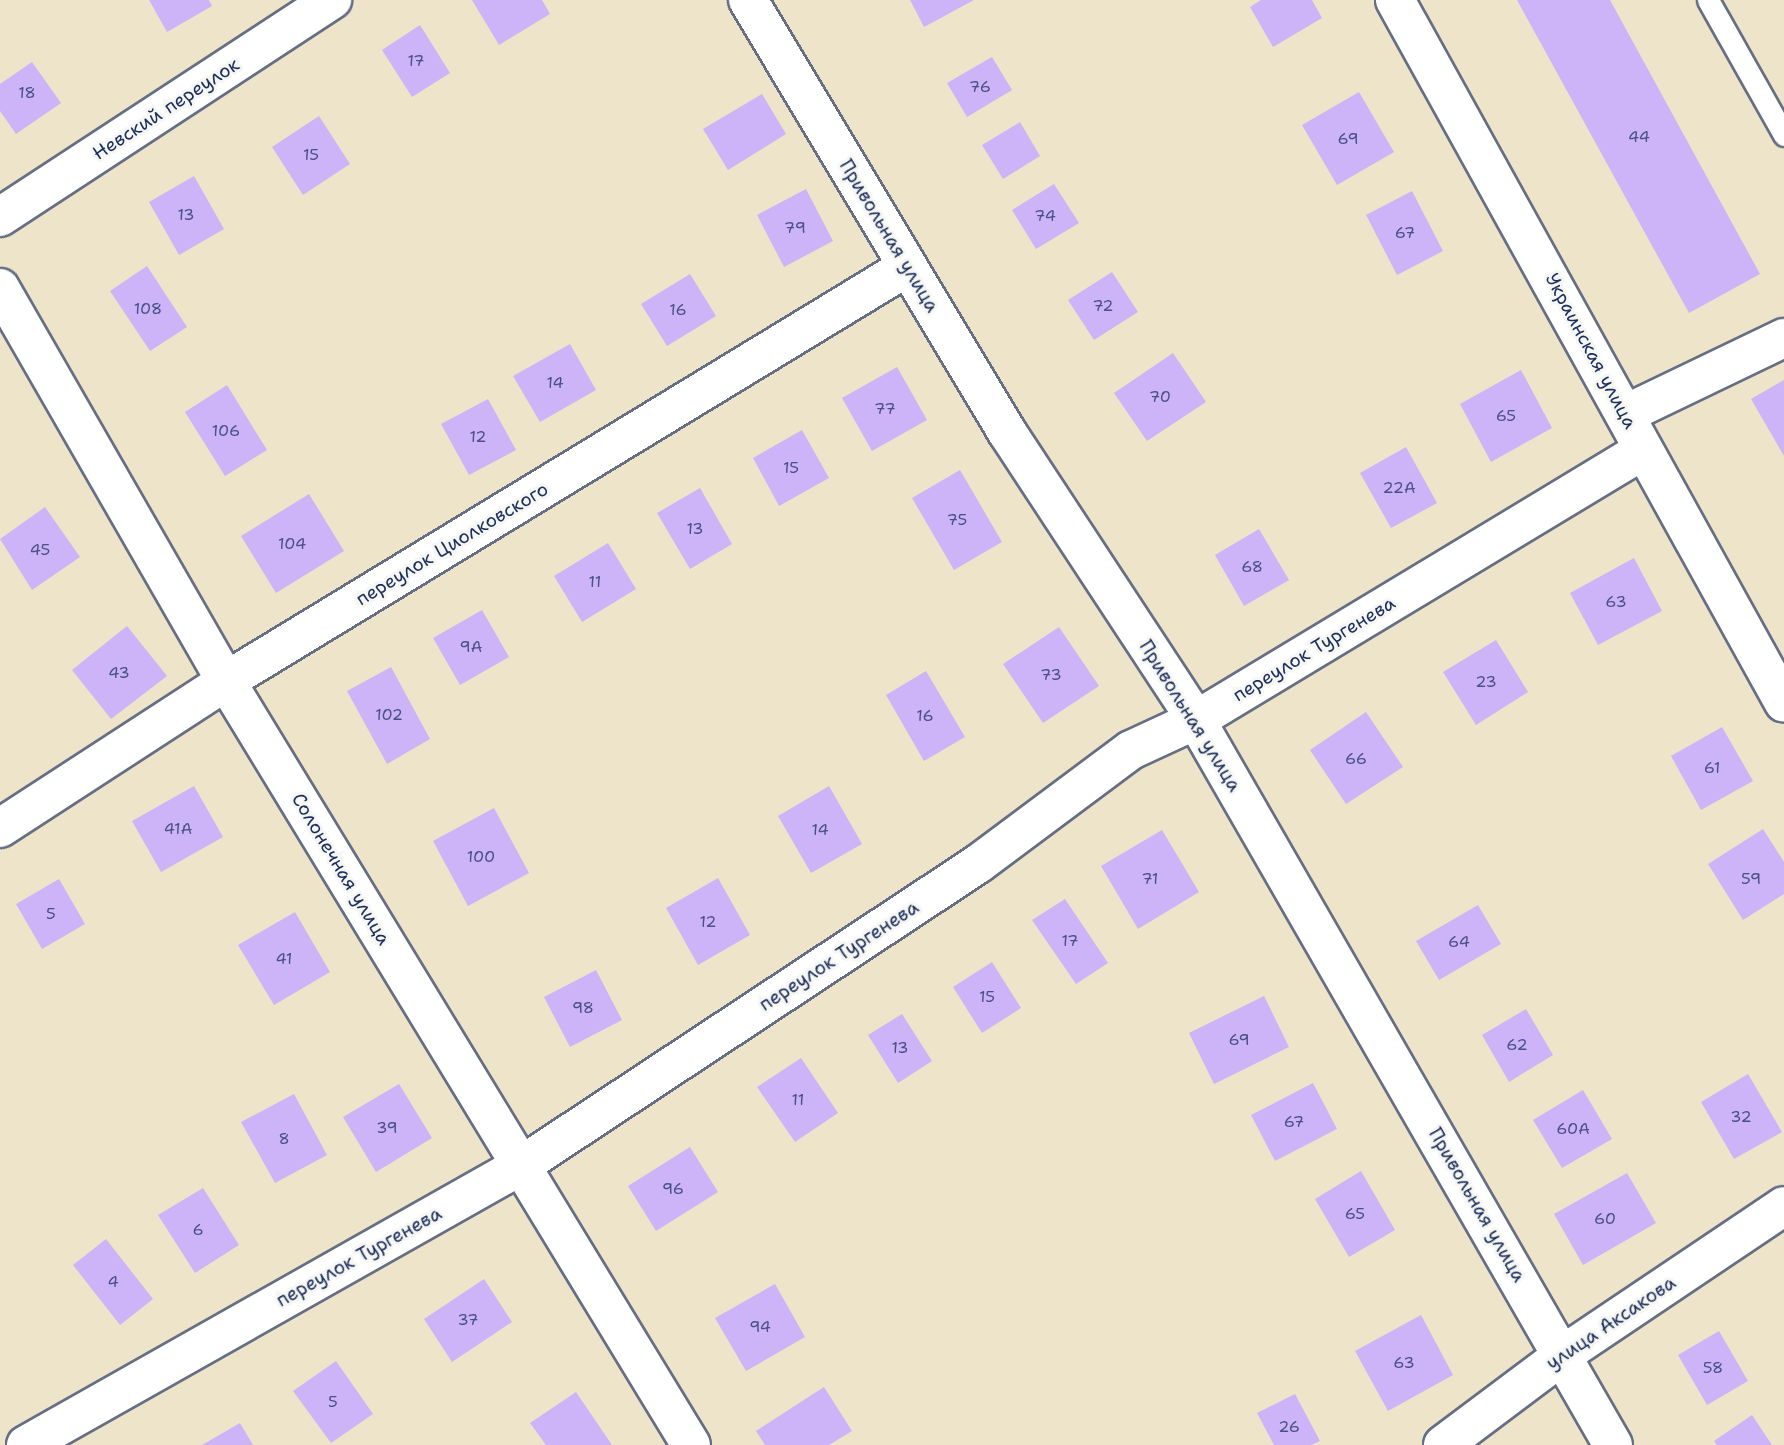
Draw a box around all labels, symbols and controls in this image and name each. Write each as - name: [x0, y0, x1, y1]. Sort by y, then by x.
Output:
- house number: 17: [407, 51, 425, 71]
- street label: Невский переулок: [88, 53, 244, 165]
- house number: 76: [969, 77, 991, 97]
- house number: 18: [18, 83, 36, 103]
- house number: 44: [1628, 127, 1650, 147]
- house number: 69: [1337, 129, 1359, 149]
- house number: 15: [303, 145, 319, 165]
- street label: Привольная улица: [834, 155, 944, 317]
- house number: 13: [177, 205, 195, 225]
- house number: 74: [1034, 206, 1056, 226]
- house number: 79: [784, 218, 806, 238]
- house number: 67: [1395, 223, 1415, 243]
- street label: Украинская улица: [1540, 269, 1642, 433]
- house number: 72: [1092, 296, 1114, 316]
- house number: 108: [134, 299, 162, 319]
- house number: 16: [669, 300, 687, 320]
- house number: 14: [546, 373, 564, 393]
- house number: 70: [1149, 387, 1171, 407]
- house number: 77: [874, 399, 896, 419]
- house number: 65: [1496, 406, 1516, 426]
- house number: 106: [212, 421, 240, 441]
- house number: 12: [469, 427, 487, 447]
- house number: 15: [783, 458, 799, 478]
- street label: переулок Циолковского: [352, 477, 552, 611]
- house number: 22А: [1382, 478, 1416, 498]
- house number: 75: [947, 510, 967, 530]
- house number: 13: [686, 519, 704, 539]
- house number: 104: [278, 534, 306, 554]
- house number: 45: [30, 540, 50, 560]
- house number: 68: [1241, 557, 1263, 577]
- house number: 11: [589, 572, 601, 592]
- street label: переулок Тургенева: [1229, 591, 1399, 707]
- house number: 63: [1605, 592, 1627, 612]
- street label: Привольная улица: [1134, 636, 1246, 796]
- house number: 9А: [460, 637, 482, 657]
- house number: 43: [108, 663, 130, 683]
- house number: 73: [1040, 665, 1062, 685]
- house number: 23: [1475, 672, 1497, 692]
- house number: 102: [375, 705, 403, 725]
- house number: 16: [916, 706, 934, 726]
- house number: 66: [1345, 749, 1367, 769]
- house number: 61: [1704, 758, 1720, 778]
- street label: Солонечная улица: [287, 789, 395, 949]
- house number: 41А: [164, 819, 192, 839]
- house number: 14: [811, 820, 829, 840]
- house number: 100: [467, 847, 495, 867]
- house number: 71: [1141, 869, 1159, 889]
- house number: 59: [1741, 869, 1761, 889]
- street label: переулок Тургенева: [755, 896, 923, 1016]
- house number: 5: [46, 904, 56, 924]
- house number: 12: [699, 912, 717, 932]
- house number: 17: [1061, 931, 1079, 951]
- house number: 64: [1448, 932, 1470, 952]
- house number: 41: [275, 949, 293, 969]
- house number: 15: [979, 987, 995, 1007]
- house number: 98: [572, 998, 594, 1018]
- house number: 69: [1228, 1030, 1250, 1050]
- house number: 62: [1506, 1035, 1528, 1055]
- house number: 13: [891, 1038, 909, 1058]
- house number: 11: [792, 1090, 804, 1110]
- house number: 32: [1730, 1107, 1752, 1127]
- house number: 67: [1284, 1112, 1304, 1132]
- house number: 39: [376, 1118, 398, 1138]
- house number: 60А: [1556, 1119, 1590, 1139]
- street label: Привольная улица: [1424, 1124, 1530, 1286]
- house number: 8: [278, 1129, 290, 1149]
- house number: 96: [662, 1179, 684, 1199]
- street label: переулок Тургенева: [272, 1202, 446, 1312]
- house number: 65: [1345, 1204, 1365, 1224]
- house number: 60: [1594, 1209, 1616, 1229]
- house number: 6: [192, 1220, 204, 1240]
- street label: улица Аксакова: [1542, 1271, 1680, 1375]
- house number: 4: [107, 1272, 119, 1292]
- house number: 37: [457, 1310, 479, 1330]
- house number: 94: [749, 1317, 771, 1337]
- house number: 63: [1393, 1353, 1415, 1373]
- house number: 58: [1703, 1358, 1723, 1378]
- house number: 5: [328, 1392, 338, 1412]
- house number: 26: [1278, 1417, 1300, 1437]

